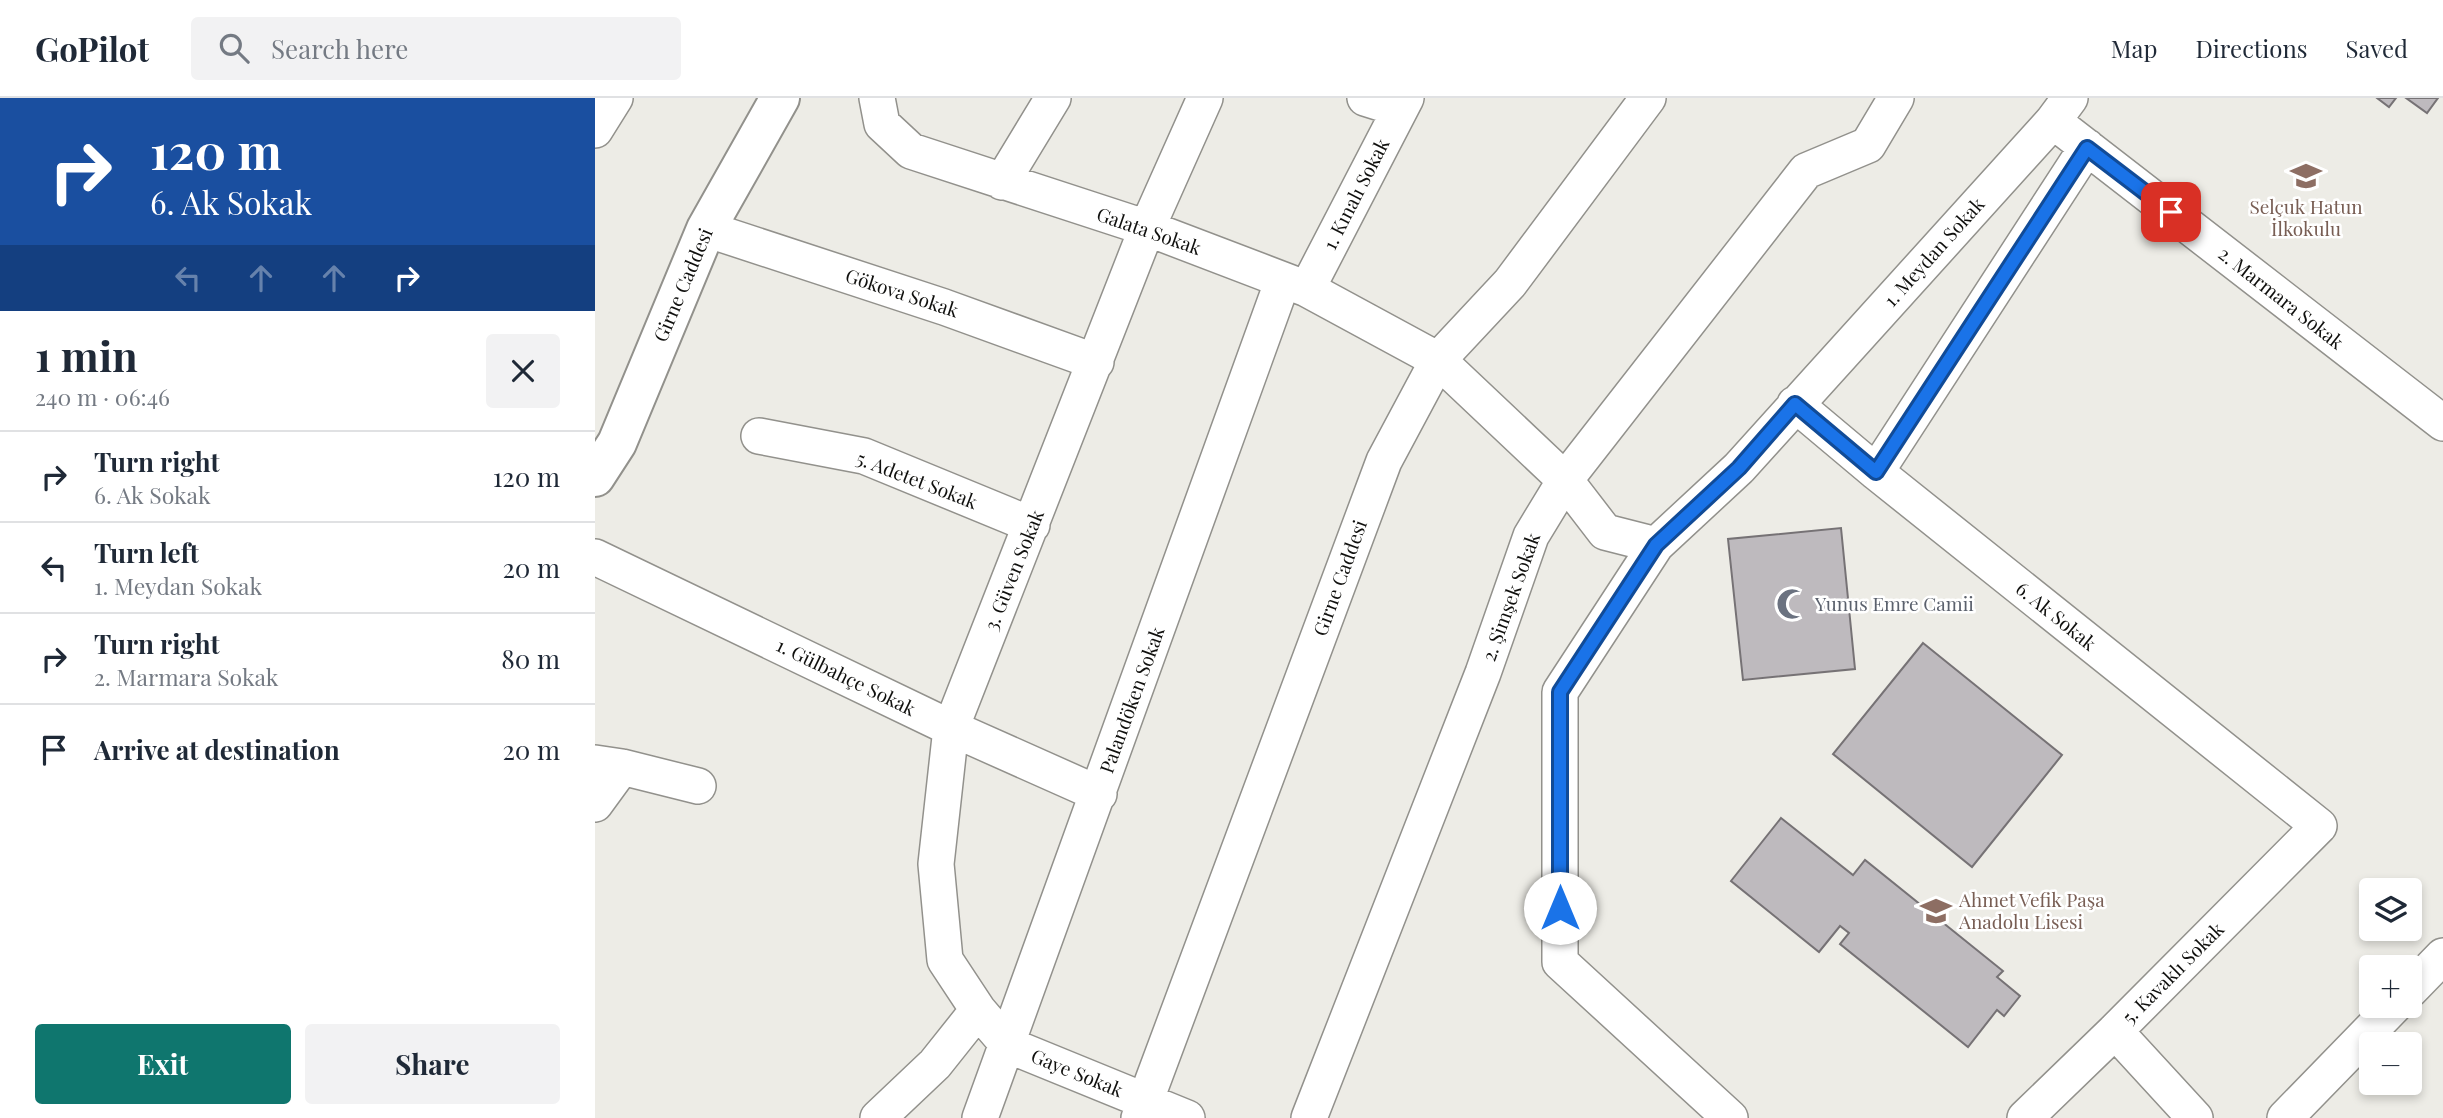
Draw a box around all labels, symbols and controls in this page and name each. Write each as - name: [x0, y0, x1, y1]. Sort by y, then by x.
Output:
- search box: [191, 17, 681, 80]
- text: GoPilot: [35, 26, 149, 70]
- icon: search: [215, 29, 253, 67]
- text: Search here: [271, 31, 408, 66]
- text: Map: [2111, 32, 2157, 64]
- text: Directions: [2195, 32, 2308, 64]
- text: Saved: [2346, 32, 2408, 64]
- text: 120 m: [150, 117, 282, 182]
- icon: right: [35, 126, 126, 217]
- street label: 1. Kınalı Sokak: [1316, 133, 1395, 254]
- school or university icon: Selçuk Hatun İlkokulu: [2289, 159, 2323, 193]
- text: 6. Ak Sokak: [150, 180, 312, 223]
- pin: [2141, 182, 2201, 242]
- street label: 1. Meydan Sokak: [1877, 191, 1990, 312]
- icon: arrive: [2152, 193, 2190, 231]
- place label: Selçuk Hatun İlkokulu: [2249, 193, 2363, 241]
- street label: Galata Sokak: [1094, 200, 1206, 260]
- street label: Girne Caddesi: [646, 223, 718, 346]
- street label: 2. Marmara Sokak: [2214, 240, 2350, 355]
- icon: left: [169, 259, 207, 297]
- icon: ahead: [242, 259, 280, 297]
- icon: ahead: [315, 259, 353, 297]
- icon: right: [388, 259, 426, 297]
- street label: Gökova Sokak: [842, 262, 963, 323]
- text: 1 min: [35, 327, 138, 383]
- button: close: [486, 334, 560, 408]
- text: 240 m · 06:46: [35, 381, 170, 412]
- text: Turn right: [94, 444, 220, 479]
- street label: 5. Adetet Sokak: [853, 444, 982, 514]
- icon: right: [35, 458, 73, 496]
- text: 120 m: [493, 459, 560, 494]
- text: 6. Ak Sokak: [94, 479, 211, 510]
- street label: 3. Güven Sokak: [977, 505, 1049, 634]
- street label: Girne Caddesi: [1306, 516, 1372, 639]
- street label: 2. Şimşek Sokak: [1475, 528, 1546, 665]
- text: Turn left: [94, 535, 199, 570]
- icon: left: [35, 549, 73, 587]
- text: 20 m: [502, 550, 560, 585]
- text: 1. Meydan Sokak: [94, 570, 262, 601]
- street label: 6. Ak Sokak: [2011, 575, 2103, 656]
- mosque icon: Yunus Emre Camii: [1775, 587, 1809, 621]
- place label: Yunus Emre Camii: [1814, 590, 1974, 616]
- street label: Palandöken Sokak: [1092, 622, 1170, 777]
- text: Turn right: [94, 626, 220, 661]
- street label: 1. Gülbahçe Sokak: [772, 631, 921, 721]
- icon: right: [35, 640, 73, 678]
- text: 80 m: [501, 641, 560, 676]
- text: 2. Marmara Sokak: [94, 661, 278, 692]
- icon: arrive: [35, 731, 73, 769]
- text: Arrive at destination: [94, 732, 340, 767]
- text: 20 m: [502, 732, 560, 767]
- position arrow: [1523, 871, 1597, 945]
- map controls: [2359, 878, 2422, 1095]
- button: layers: [2359, 878, 2422, 941]
- place label: Ahmet Vefik Paşa Anadolu Lisesi: [1958, 886, 2105, 934]
- school or university icon: Ahmet Vefik Paşa Anadolu Lisesi: [1919, 894, 1953, 928]
- street label: 5. Kavaklı Sokak: [2116, 915, 2229, 1029]
- button: +: [2359, 955, 2422, 1018]
- button: Exit: [35, 1024, 291, 1104]
- button: Share: [305, 1024, 560, 1104]
- button: −: [2359, 1032, 2422, 1095]
- street label: Gaye Sokak: [1028, 1042, 1128, 1103]

